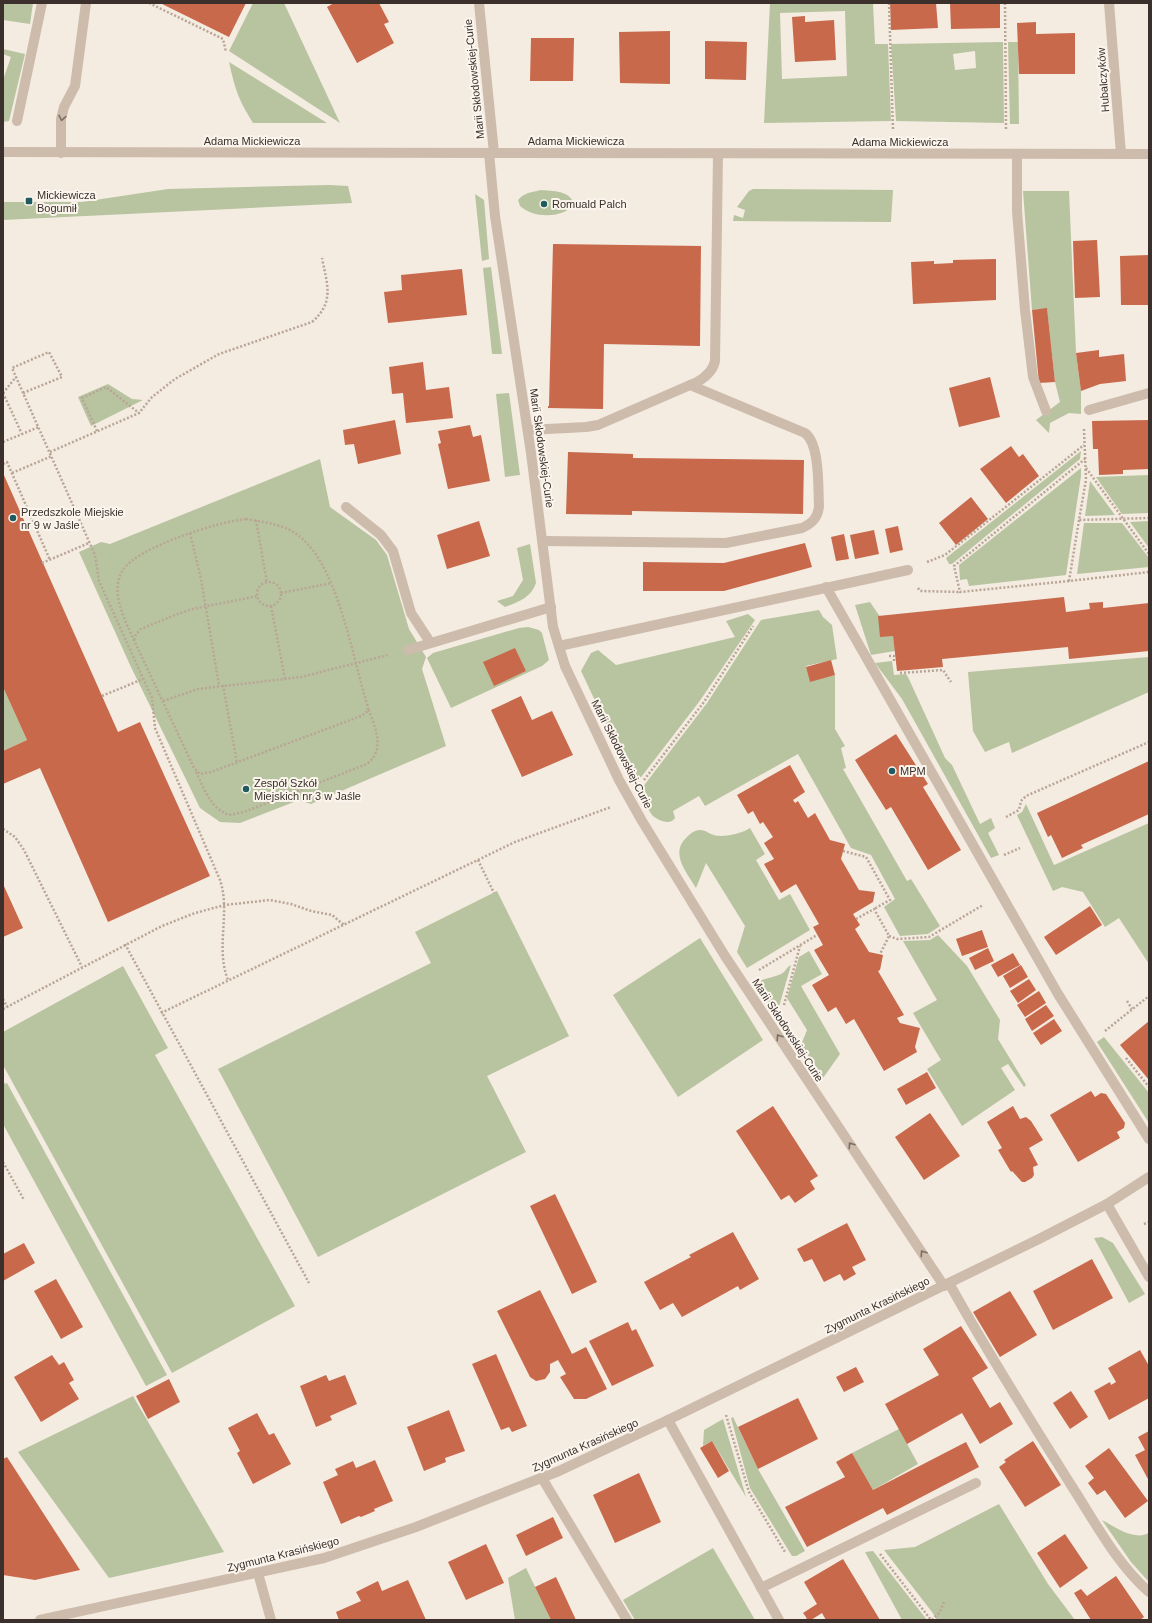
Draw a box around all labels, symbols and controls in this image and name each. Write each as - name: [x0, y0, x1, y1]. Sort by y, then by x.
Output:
- street label: Marii Skłodowskiej-Curie: [462, 18, 486, 140]
- street label: Hubalczyków: [1095, 47, 1111, 113]
- one-way arrow: [58, 115, 67, 121]
- street label: Adama Mickiewicza: [204, 135, 301, 147]
- street label: Adama Mickiewicza: [528, 135, 625, 147]
- street label: Adama Mickiewicza: [852, 136, 949, 148]
- place label: Mickiewicza Bogumił: [37, 189, 97, 214]
- marker: Mickiewicza Bogumił: [24, 196, 34, 206]
- place label: Romuald Palch: [552, 198, 627, 210]
- marker: Romuald Palch: [539, 199, 549, 209]
- street label: Marii Skłodowskiej-Curie: [528, 388, 556, 508]
- place label: Przedszkole Miejskie nr 9 w Jaśle: [21, 506, 124, 531]
- marker: Przedszkole Miejskie nr 9 w Jaśle: [8, 513, 18, 523]
- street label: Marii Skłodowskiej-Curie: [589, 698, 655, 810]
- place label: MPM: [900, 765, 926, 777]
- marker: MPM: [887, 766, 897, 776]
- place label: Zespół Szkół Miejskich nr 3 w Jaśle: [254, 777, 361, 802]
- marker: Zespół Szkół Miejskich nr 3 w Jaśle: [241, 784, 251, 794]
- street label: Marii Skłodowskiej-Curie: [750, 976, 826, 1084]
- one-way arrow: [776, 1034, 783, 1041]
- one-way arrow: [848, 1142, 855, 1149]
- one-way arrow: [920, 1250, 928, 1257]
- street label: Zygmunta Krasińskiego: [823, 1274, 931, 1336]
- street label: Zygmunta Krasińskiego: [530, 1416, 640, 1474]
- street label: Zygmunta Krasińskiego: [226, 1534, 340, 1574]

